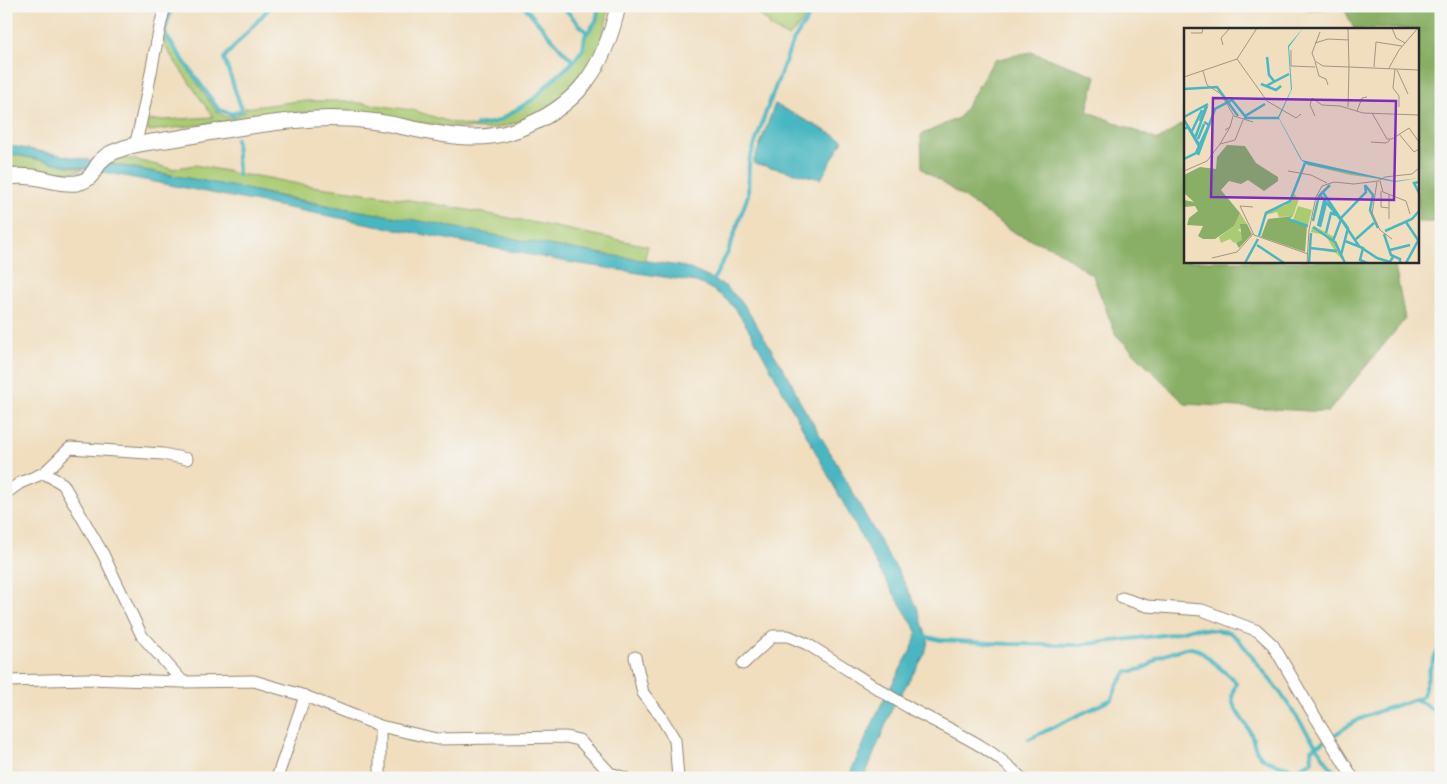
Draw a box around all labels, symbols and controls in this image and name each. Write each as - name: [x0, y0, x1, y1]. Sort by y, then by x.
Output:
- inset map: [1184, 28, 1420, 262]

